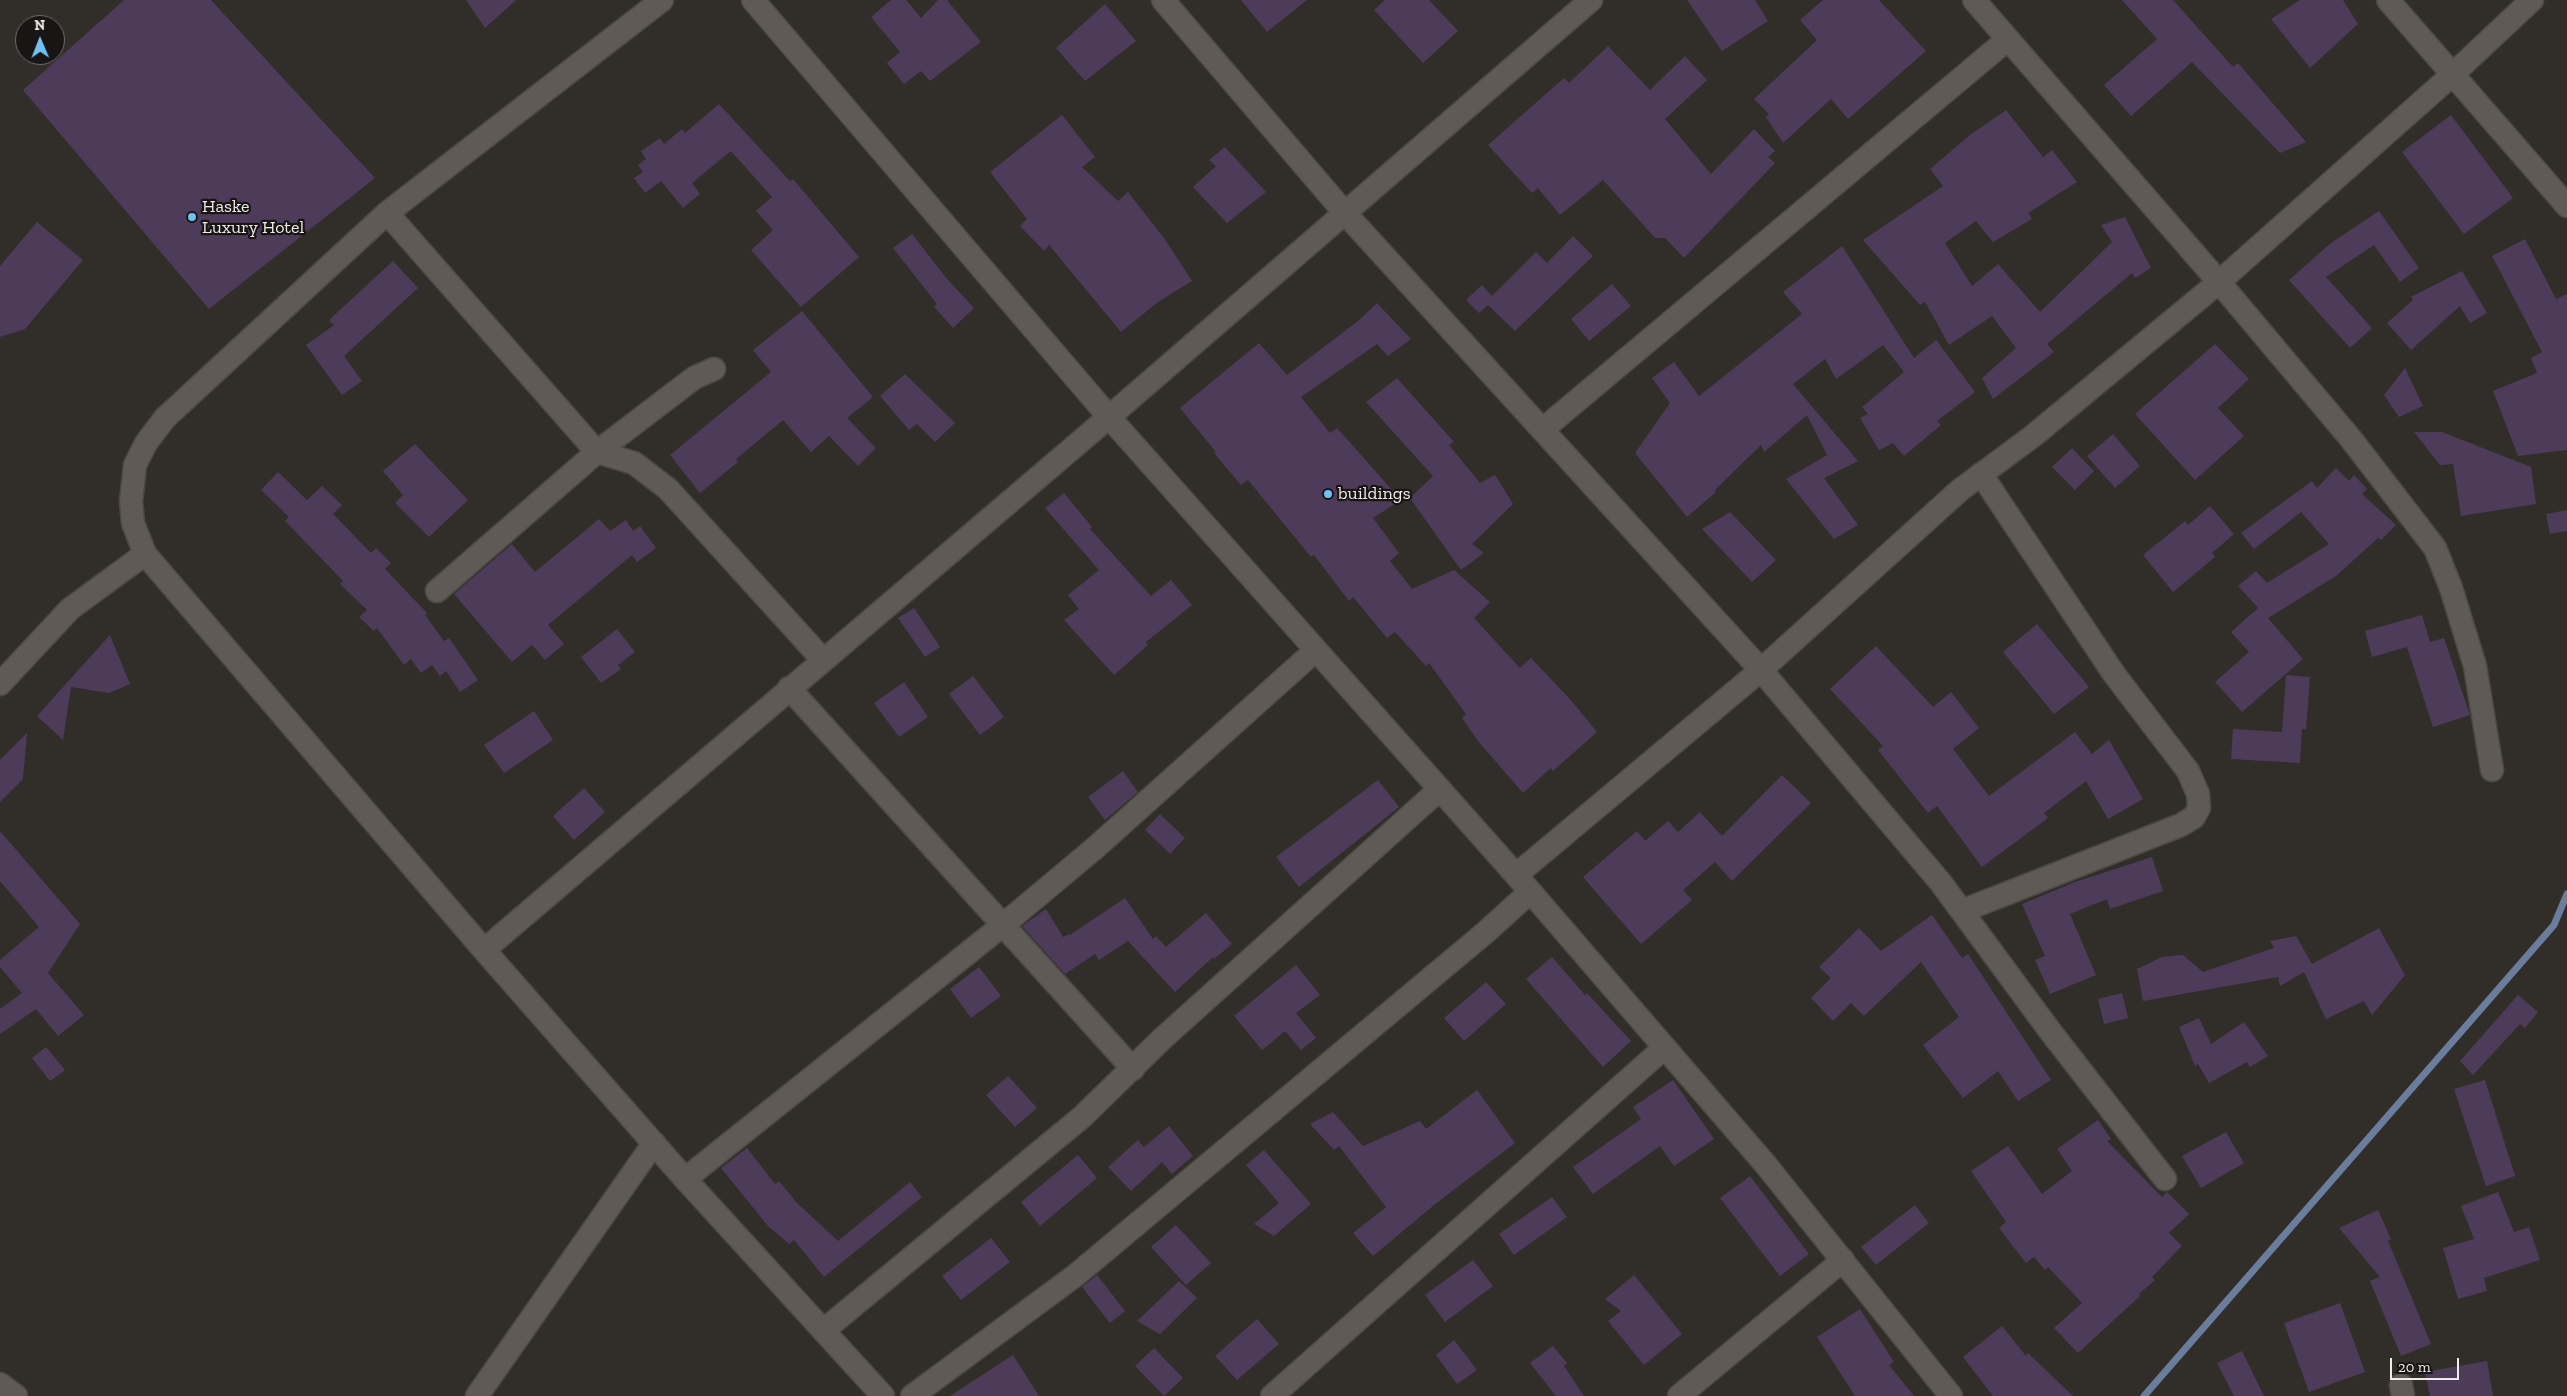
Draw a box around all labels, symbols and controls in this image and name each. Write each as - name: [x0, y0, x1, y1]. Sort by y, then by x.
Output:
- north arrow: [15, 15, 65, 65]
- text: N: [34, 17, 45, 34]
- place label: Haske Luxury Hotel: [202, 196, 304, 238]
- marker: Haske Luxury Hotel: [186, 211, 198, 223]
- place label: buildings: [1338, 483, 1411, 505]
- marker: buildings: [1322, 488, 1334, 500]
- scale bar: [2392, 1348, 2461, 1380]
- text: 20 m: [2398, 1358, 2431, 1376]

